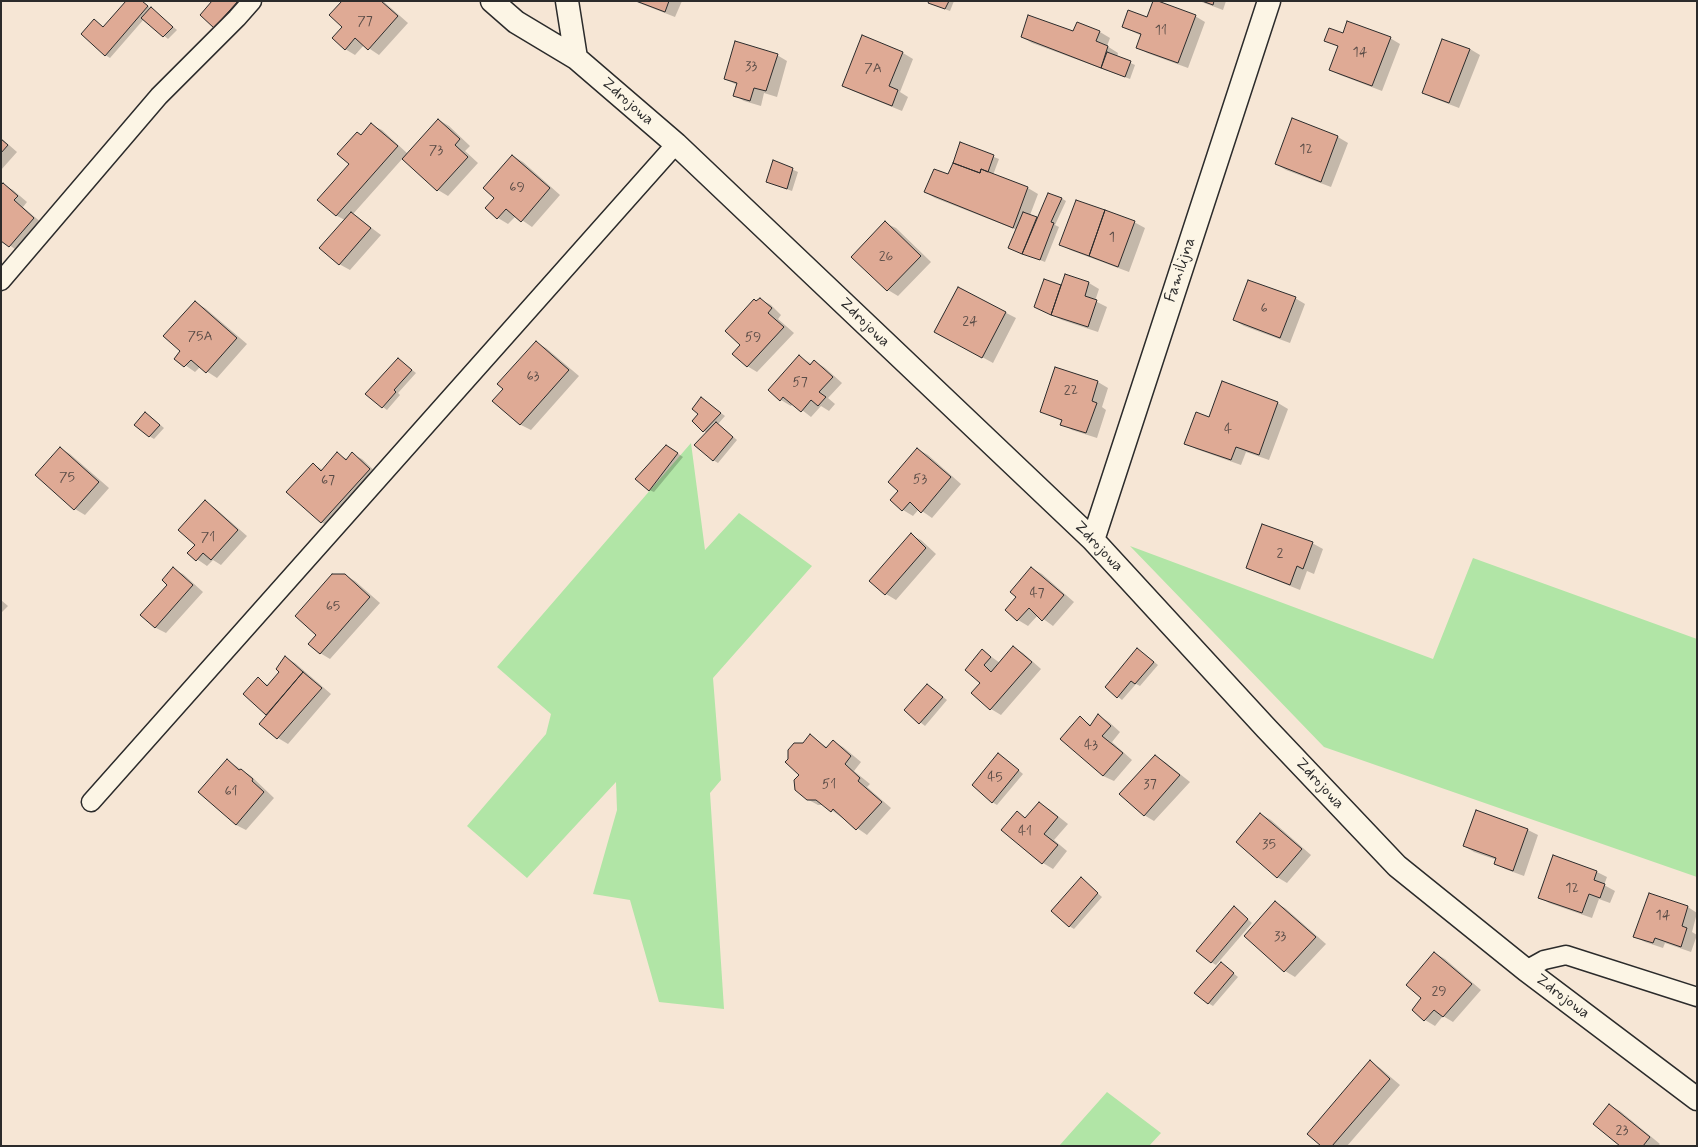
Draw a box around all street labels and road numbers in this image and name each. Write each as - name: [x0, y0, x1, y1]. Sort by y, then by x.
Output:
- street label: Zdrojowa: [597, 74, 657, 130]
- street label: Familijna: [1162, 235, 1200, 305]
- street label: Zdrojowa: [835, 294, 893, 352]
- street label: Zdrojowa: [1069, 518, 1127, 576]
- street label: Zdrojowa: [1290, 754, 1348, 814]
- street label: Zdrojowa: [1531, 970, 1593, 1024]

